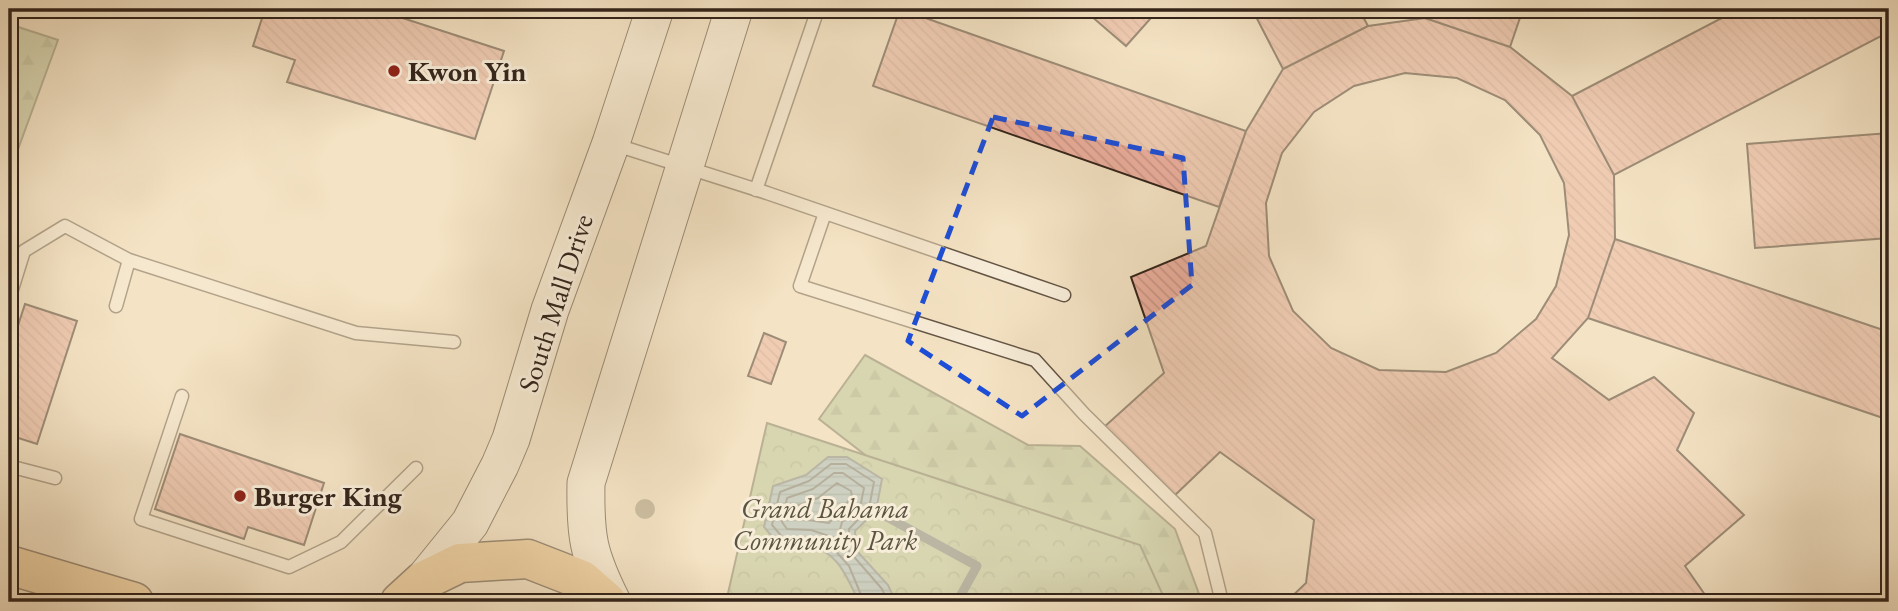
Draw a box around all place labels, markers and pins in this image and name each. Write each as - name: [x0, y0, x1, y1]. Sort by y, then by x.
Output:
- place label: Kwon Yin: [408, 53, 527, 89]
- marker: Kwon Yin: [386, 63, 402, 79]
- place label: Burger King: [254, 478, 403, 514]
- marker: Burger King: [232, 488, 248, 504]

